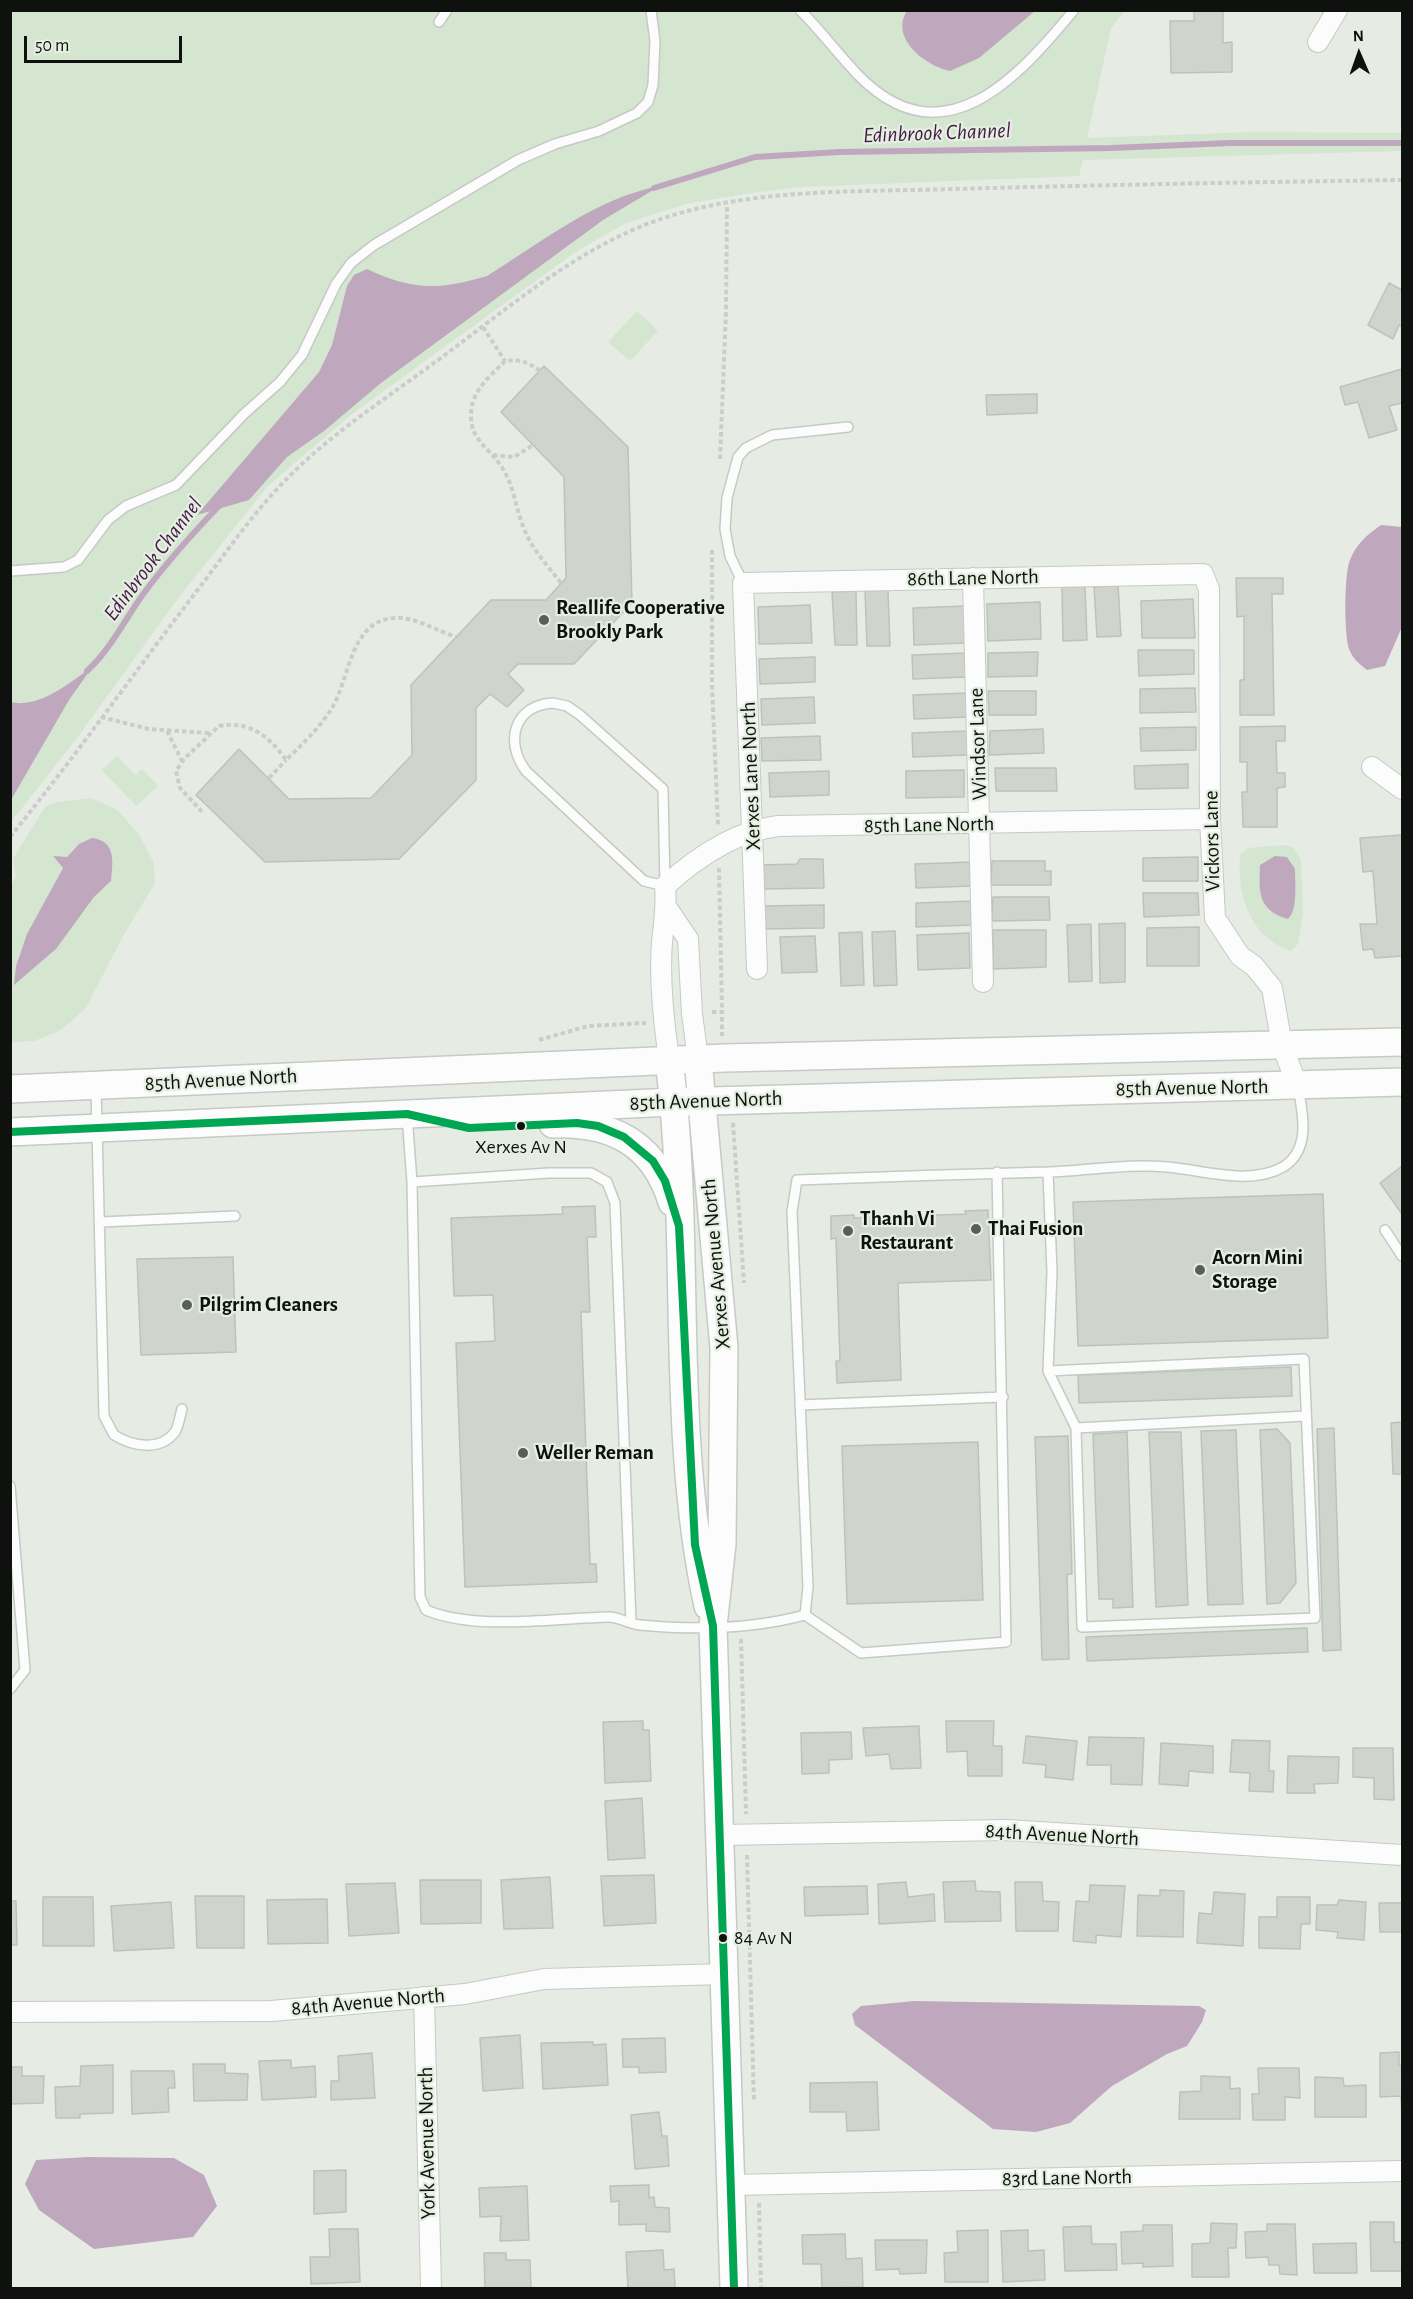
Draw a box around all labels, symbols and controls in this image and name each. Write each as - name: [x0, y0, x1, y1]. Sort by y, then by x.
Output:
- scale bar: [27, 24, 184, 62]
- north arrow: [1329, 24, 1389, 84]
- text: N: [1353, 28, 1364, 44]
- text: 50 m: [35, 37, 69, 55]
- water label: Edinbrook Channel: [863, 117, 1011, 149]
- water label: Edinbrook Channel: [98, 492, 208, 626]
- street label: 86th Lane North: [907, 564, 1039, 592]
- place label: Reallife Cooperative Brookly Park: [556, 595, 725, 645]
- marker: Reallife Cooperative Brookly Park: [537, 613, 551, 627]
- street label: Windsor Lane: [963, 687, 993, 801]
- street label: Xerxes Lane North: [736, 701, 766, 851]
- street label: Vickors Lane: [1199, 790, 1225, 892]
- street label: 85th Lane North: [864, 811, 994, 839]
- street label: 85th Avenue North: [144, 1063, 298, 1097]
- street label: 85th Avenue North: [1115, 1074, 1269, 1102]
- street label: 85th Avenue North: [629, 1086, 783, 1116]
- marker: Xerxes Av N: [515, 1120, 527, 1132]
- place label: Xerxes Av N: [475, 1135, 567, 1159]
- street label: Xerxes Avenue North: [696, 1178, 736, 1350]
- place label: Thanh Vi Restaurant: [860, 1206, 953, 1256]
- place label: Thai Fusion: [988, 1216, 1083, 1242]
- marker: Thai Fusion: [969, 1222, 983, 1236]
- marker: Thanh Vi Restaurant: [841, 1224, 855, 1238]
- place label: Acorn Mini Storage: [1212, 1245, 1303, 1295]
- marker: Acorn Mini Storage: [1193, 1263, 1207, 1277]
- place label: Pilgrim Cleaners: [199, 1292, 338, 1318]
- marker: Pilgrim Cleaners: [180, 1298, 194, 1312]
- place label: Weller Reman: [535, 1440, 654, 1466]
- marker: Weller Reman: [516, 1446, 530, 1460]
- street label: 84th Avenue North: [984, 1818, 1140, 1852]
- place label: 84 Av N: [734, 1926, 793, 1950]
- marker: 84 Av N: [717, 1932, 729, 1944]
- street label: 84th Avenue North: [290, 1983, 446, 2021]
- street label: York Avenue North: [413, 2066, 441, 2220]
- street label: 83rd Lane North: [1002, 2164, 1132, 2192]

